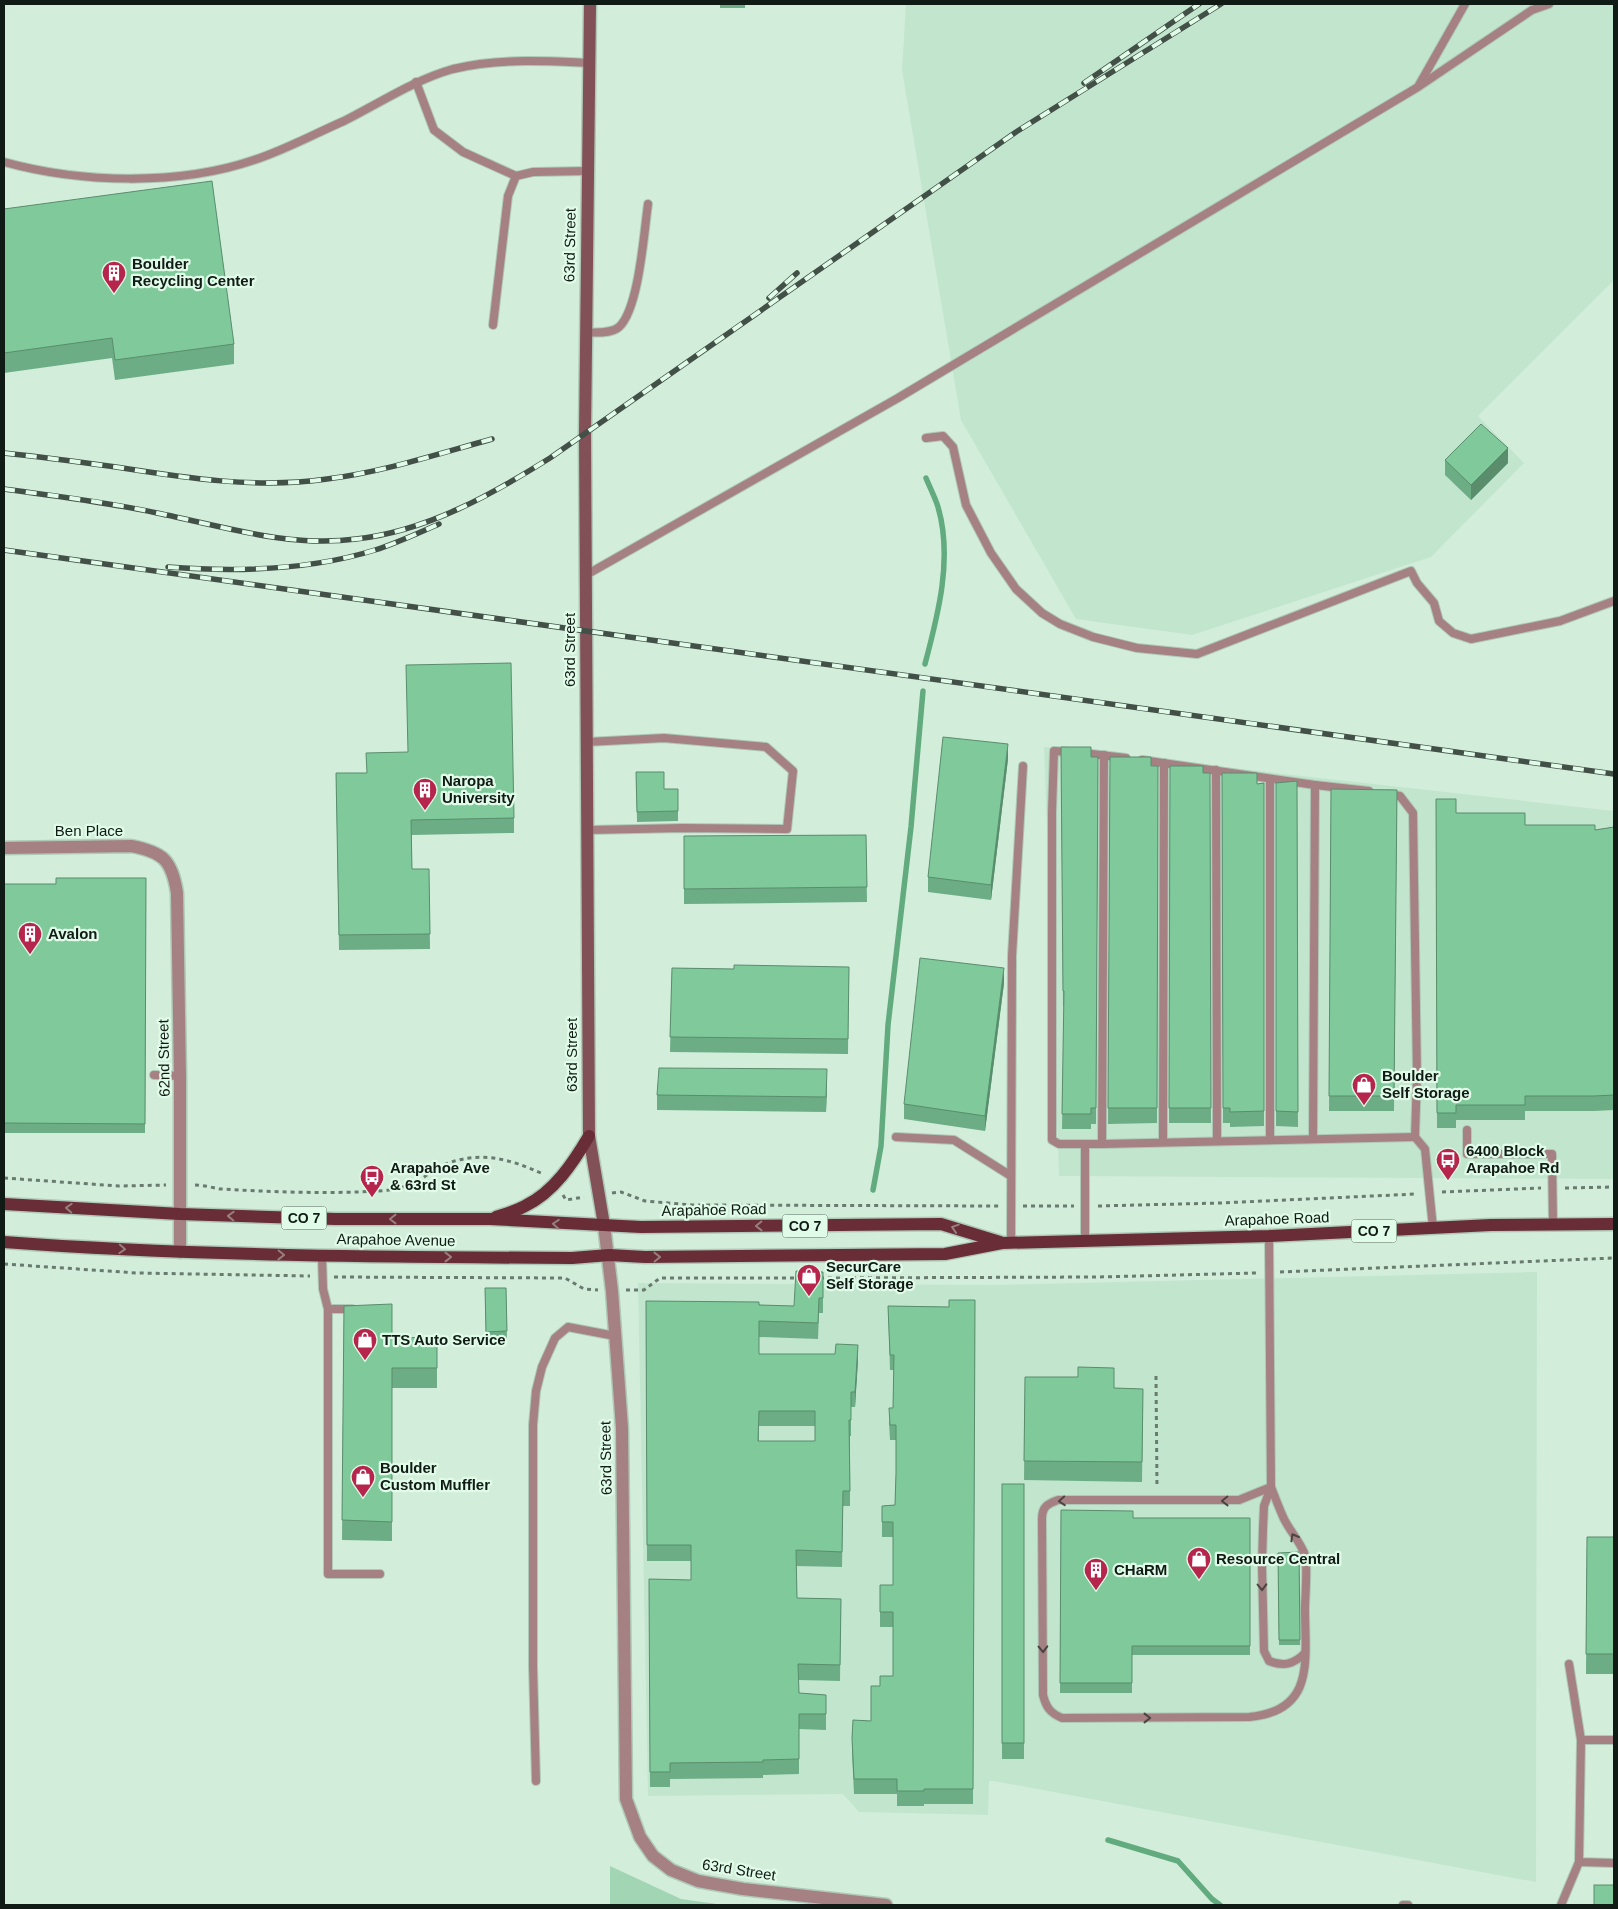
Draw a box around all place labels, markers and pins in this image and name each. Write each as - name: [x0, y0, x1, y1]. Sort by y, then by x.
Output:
- place label: Boulder Recycling Center: [132, 255, 255, 289]
- building icon: Boulder Recycling Center: [101, 260, 127, 294]
- place label: Naropa University: [442, 772, 515, 806]
- building icon: Naropa University: [412, 777, 438, 811]
- building icon: Avalon: [17, 921, 43, 955]
- place label: Avalon: [48, 925, 97, 942]
- place label: Boulder Self Storage: [1382, 1067, 1470, 1101]
- shop icon: Boulder Self Storage: [1351, 1072, 1377, 1106]
- place label: 6400 Block Arapahoe Rd: [1466, 1142, 1559, 1176]
- bus stop icon: 6400 Block Arapahoe Rd: [1435, 1147, 1461, 1181]
- place label: Arapahoe Ave & 63rd St: [390, 1159, 490, 1193]
- bus stop icon: Arapahoe Ave & 63rd St: [359, 1164, 385, 1198]
- place label: SecurCare Self Storage: [826, 1258, 914, 1292]
- shop icon: SecurCare Self Storage: [796, 1263, 822, 1297]
- shop icon: TTS Auto Service: [352, 1327, 378, 1361]
- place label: TTS Auto Service: [382, 1331, 506, 1348]
- place label: Boulder Custom Muffler: [380, 1459, 490, 1493]
- shop icon: Boulder Custom Muffler: [350, 1464, 376, 1498]
- shop icon: Resource Central: [1186, 1546, 1212, 1580]
- place label: Resource Central: [1216, 1550, 1340, 1567]
- building icon: CHaRM: [1083, 1557, 1109, 1591]
- place label: CHaRM: [1114, 1561, 1167, 1578]

